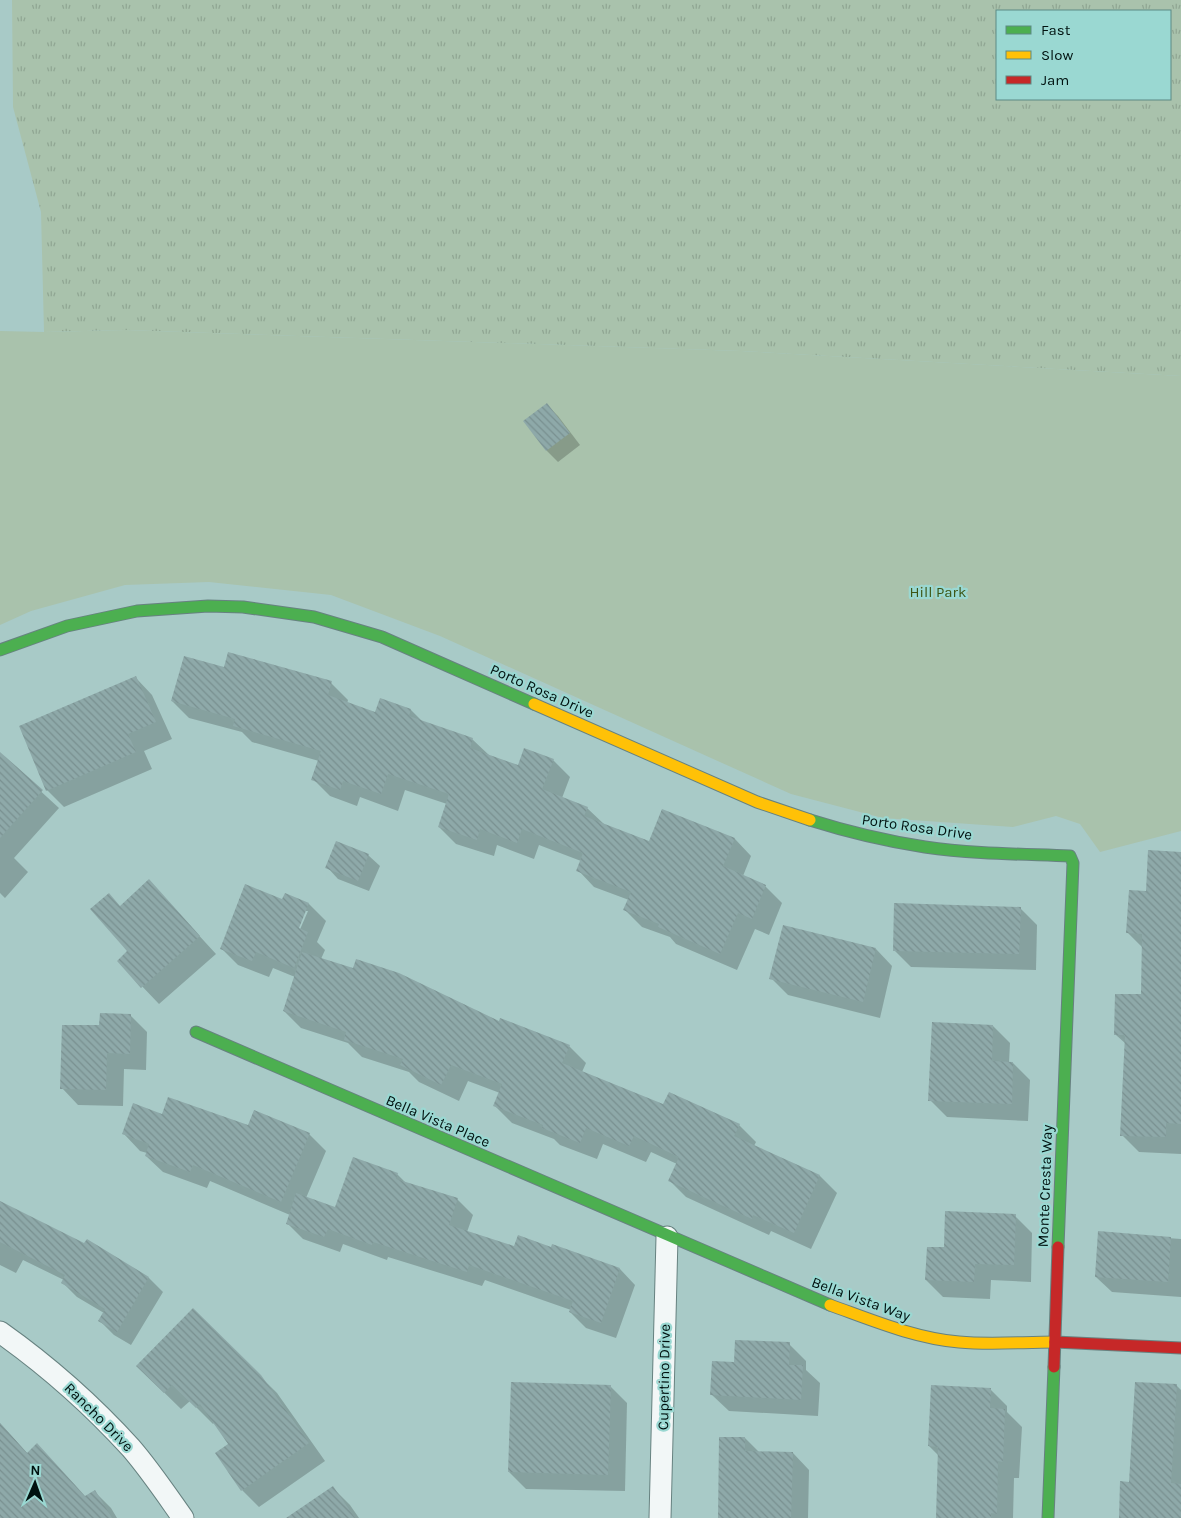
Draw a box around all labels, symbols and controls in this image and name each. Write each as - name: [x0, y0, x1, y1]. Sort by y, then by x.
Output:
- legend: [996, 10, 1171, 100]
- text: Fast: [1041, 21, 1071, 39]
- text: Slow: [1041, 46, 1073, 64]
- text: Jam: [1041, 71, 1069, 89]
- park label: Hill Park: [910, 583, 966, 601]
- street label: Porto Rosa Drive: [487, 660, 597, 722]
- street label: Porto Rosa Drive: [861, 810, 973, 844]
- street label: Bella Vista Place: [383, 1091, 493, 1151]
- street label: Monte Cresta Way: [1034, 1124, 1056, 1248]
- street label: Bella Vista Way: [809, 1273, 913, 1325]
- street label: Cupertino Drive: [654, 1324, 674, 1430]
- street label: Rancho Drive: [61, 1379, 137, 1455]
- north arrow: [10, 1458, 60, 1508]
- text: N: [30, 1462, 41, 1479]

